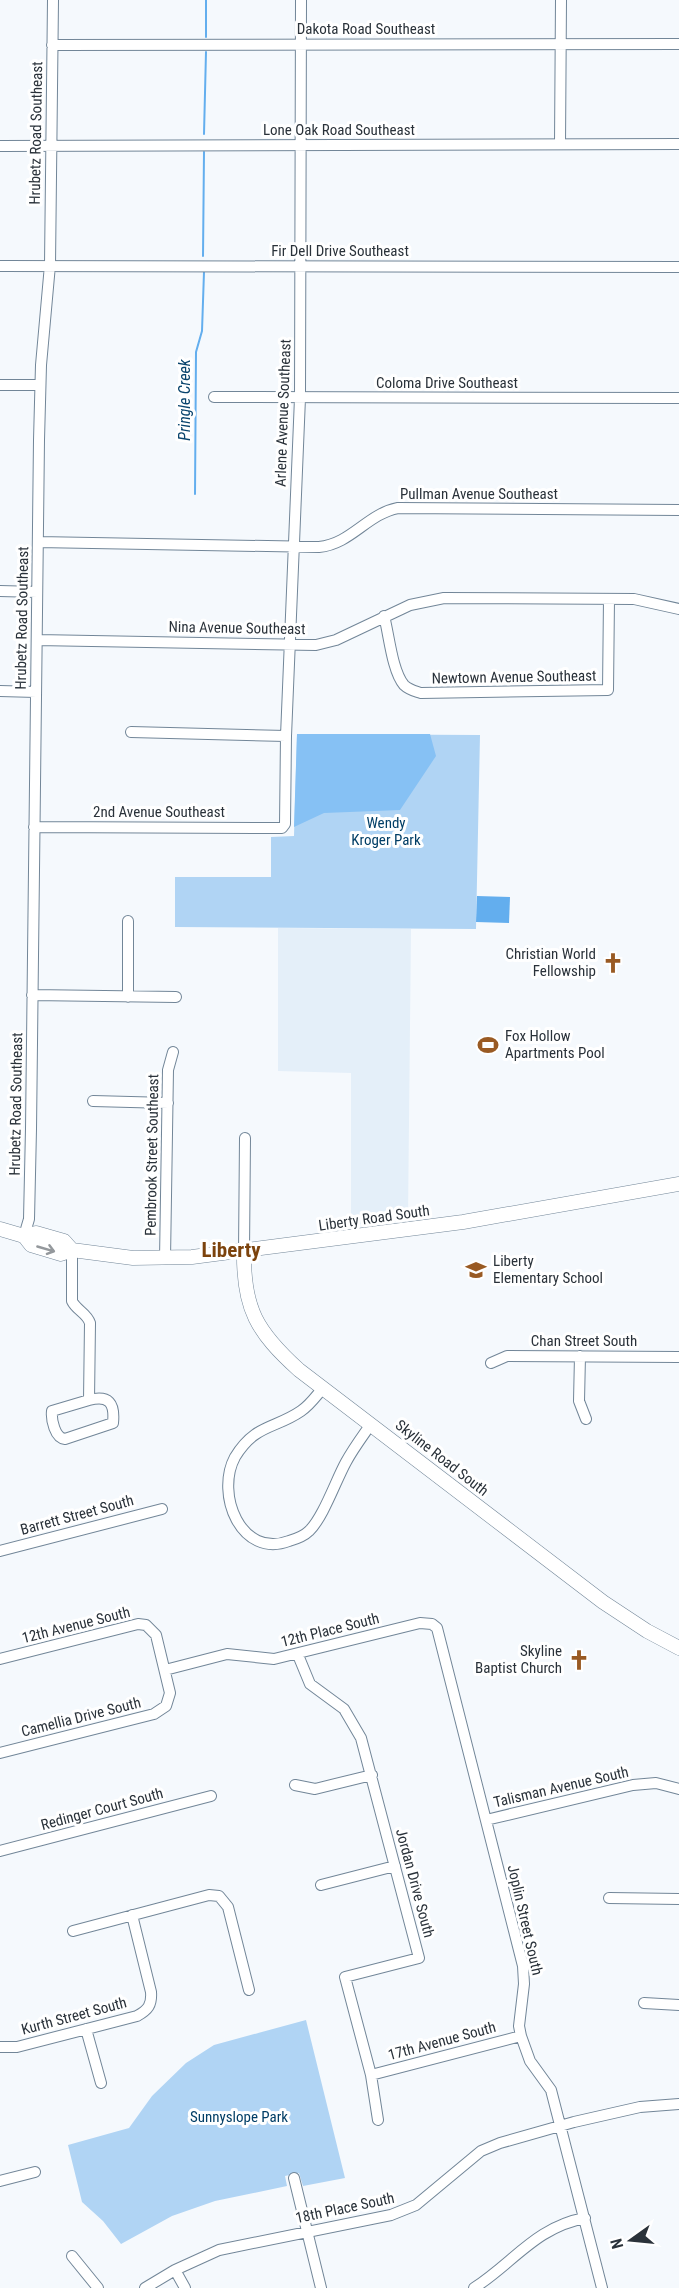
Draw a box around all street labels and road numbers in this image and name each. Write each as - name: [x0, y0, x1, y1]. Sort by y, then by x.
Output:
- street label: Dakota Road Southeast: [297, 20, 435, 38]
- street label: Hrubetz Road Southeast: [26, 61, 46, 205]
- street label: Lone Oak Road Southeast: [263, 121, 415, 139]
- street label: Fir Dell Drive Southeast: [271, 242, 409, 260]
- street label: Arlene Avenue Southeast: [271, 339, 295, 487]
- street label: Coloma Drive Southeast: [376, 374, 518, 392]
- street label: Pullman Avenue Southeast: [400, 485, 558, 503]
- street label: Hrubetz Road Southeast: [12, 546, 32, 690]
- street label: Nina Avenue Southeast: [168, 618, 306, 638]
- street label: Newtown Avenue Southeast: [431, 667, 597, 687]
- street label: 2nd Avenue Southeast: [93, 803, 225, 821]
- street label: Hrubetz Road Southeast: [6, 1032, 26, 1176]
- street label: Pembrook Street Southeast: [142, 1074, 162, 1236]
- street label: Liberty Road South: [317, 1201, 431, 1235]
- street label: Chan Street South: [531, 1332, 637, 1350]
- street label: Skyline Road South: [392, 1416, 492, 1500]
- street label: Barrett Street South: [18, 1491, 136, 1539]
- street label: 12th Avenue South: [20, 1603, 132, 1647]
- street label: 12th Place South: [279, 1609, 381, 1651]
- street label: Camellia Drive South: [19, 1693, 143, 1741]
- street label: Talisman Avenue South: [492, 1763, 630, 1811]
- street label: Redinger Court South: [39, 1784, 165, 1834]
- street label: Jordan Drive South: [392, 1827, 438, 1939]
- street label: Joplin Street South: [504, 1863, 546, 1977]
- street label: Kurth Street South: [19, 1993, 129, 2039]
- street label: 17th Avenue South: [386, 2018, 498, 2064]
- street label: 18th Place South: [294, 2189, 396, 2227]

